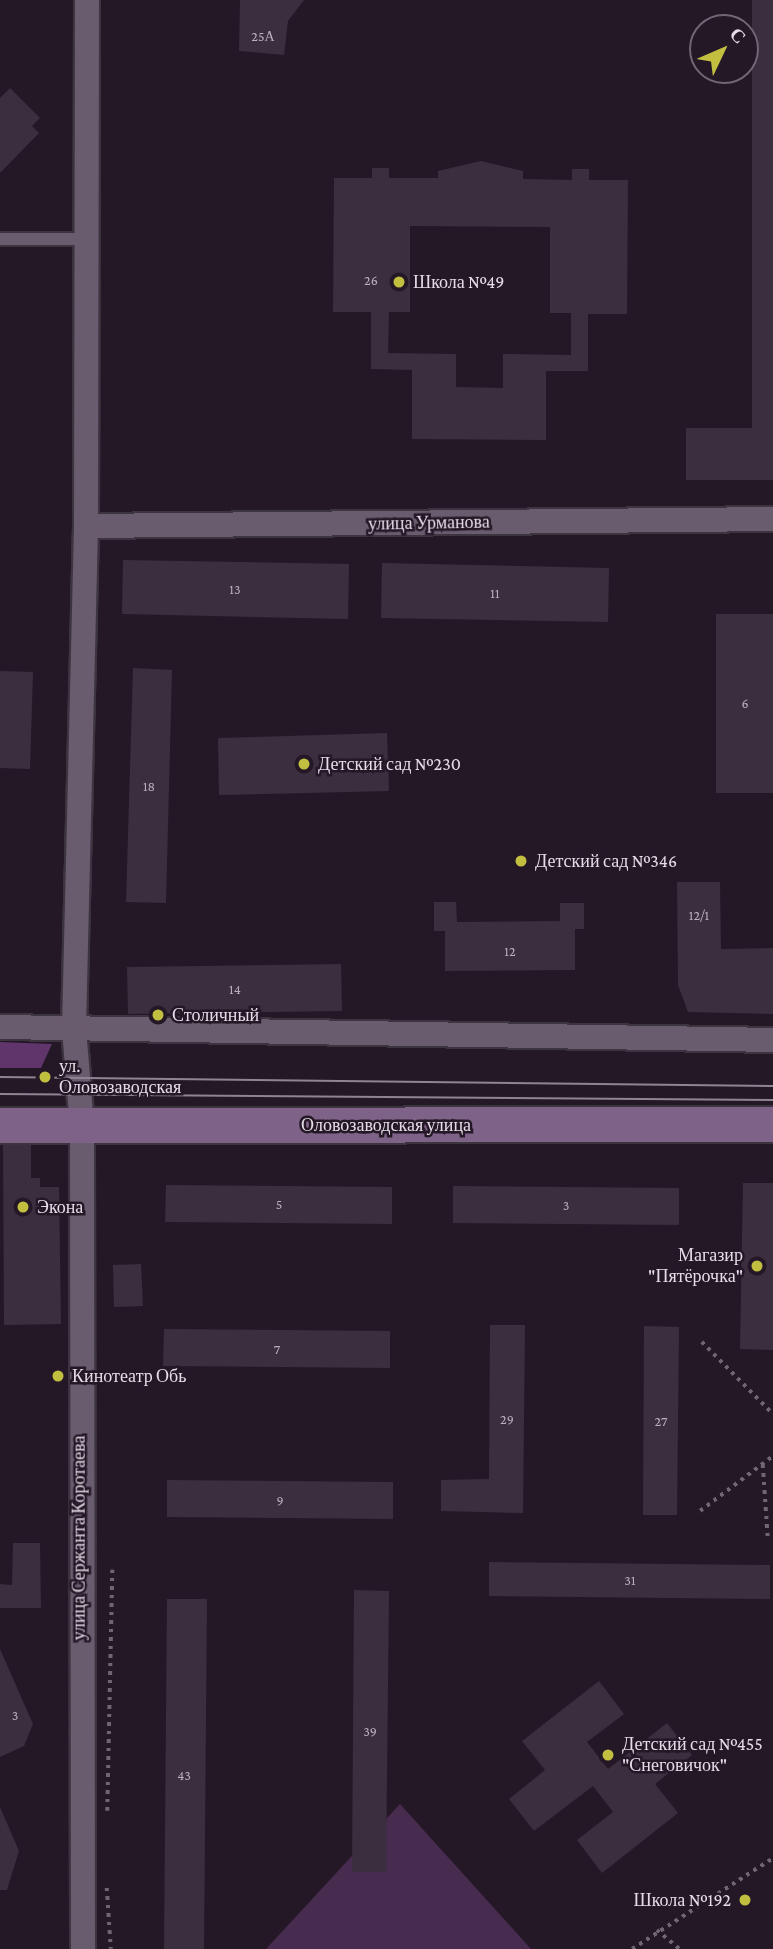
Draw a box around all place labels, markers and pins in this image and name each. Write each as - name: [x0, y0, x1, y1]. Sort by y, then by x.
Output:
- place label: Школа №49: [413, 271, 504, 293]
- marker: Школа №49: [391, 274, 407, 290]
- place label: Детский сад №230: [318, 753, 461, 775]
- marker: Детский сад №230: [296, 756, 312, 772]
- place label: Детский сад №346: [535, 850, 677, 872]
- marker: Детский сад №346: [513, 853, 529, 869]
- place label: Столичный: [172, 1004, 259, 1026]
- marker: Столичный: [150, 1007, 166, 1023]
- place label: ул. Оловозаводская: [59, 1056, 181, 1098]
- marker: ул. Оловозаводская: [37, 1069, 53, 1085]
- place label: Экона: [37, 1196, 83, 1218]
- marker: Экона: [15, 1199, 31, 1215]
- place label: Магазир "Пятёрочка": [648, 1245, 743, 1288]
- marker: Магазир "Пятёрочка": [749, 1258, 765, 1274]
- place label: Кинотеатр Обь: [72, 1365, 186, 1387]
- marker: Кинотеатр Обь: [50, 1368, 66, 1384]
- place label: Детский сад №455 "Снеговичок": [622, 1734, 763, 1776]
- marker: Детский сад №455 "Снеговичок": [600, 1747, 616, 1763]
- place label: Школа №192: [634, 1889, 731, 1911]
- marker: Школа №192: [737, 1892, 753, 1908]

